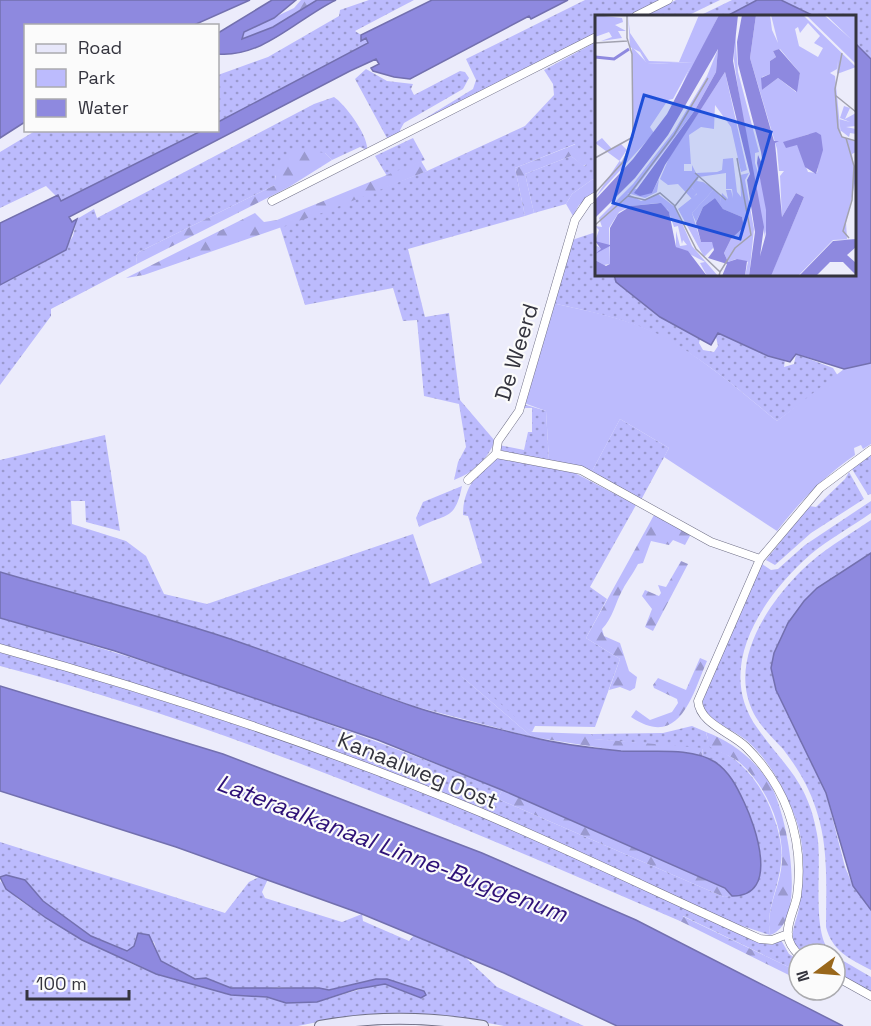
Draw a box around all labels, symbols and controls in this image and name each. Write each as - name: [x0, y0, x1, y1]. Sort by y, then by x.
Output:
- inset map: [595, 15, 856, 276]
- legend: [24, 24, 219, 132]
- text: Road: [78, 36, 122, 59]
- text: Park: [78, 66, 116, 89]
- text: Water: [78, 96, 129, 119]
- street label: De Weerd: [488, 300, 544, 404]
- street label: Kanaalweg Oost: [334, 725, 502, 815]
- water label: Lateraalkanaal Linne-Buggenum: [212, 767, 573, 930]
- north arrow: [787, 942, 847, 1002]
- scale bar: [27, 963, 129, 1001]
- text: N: [791, 968, 815, 984]
- text: 100 m: [36, 972, 87, 995]

